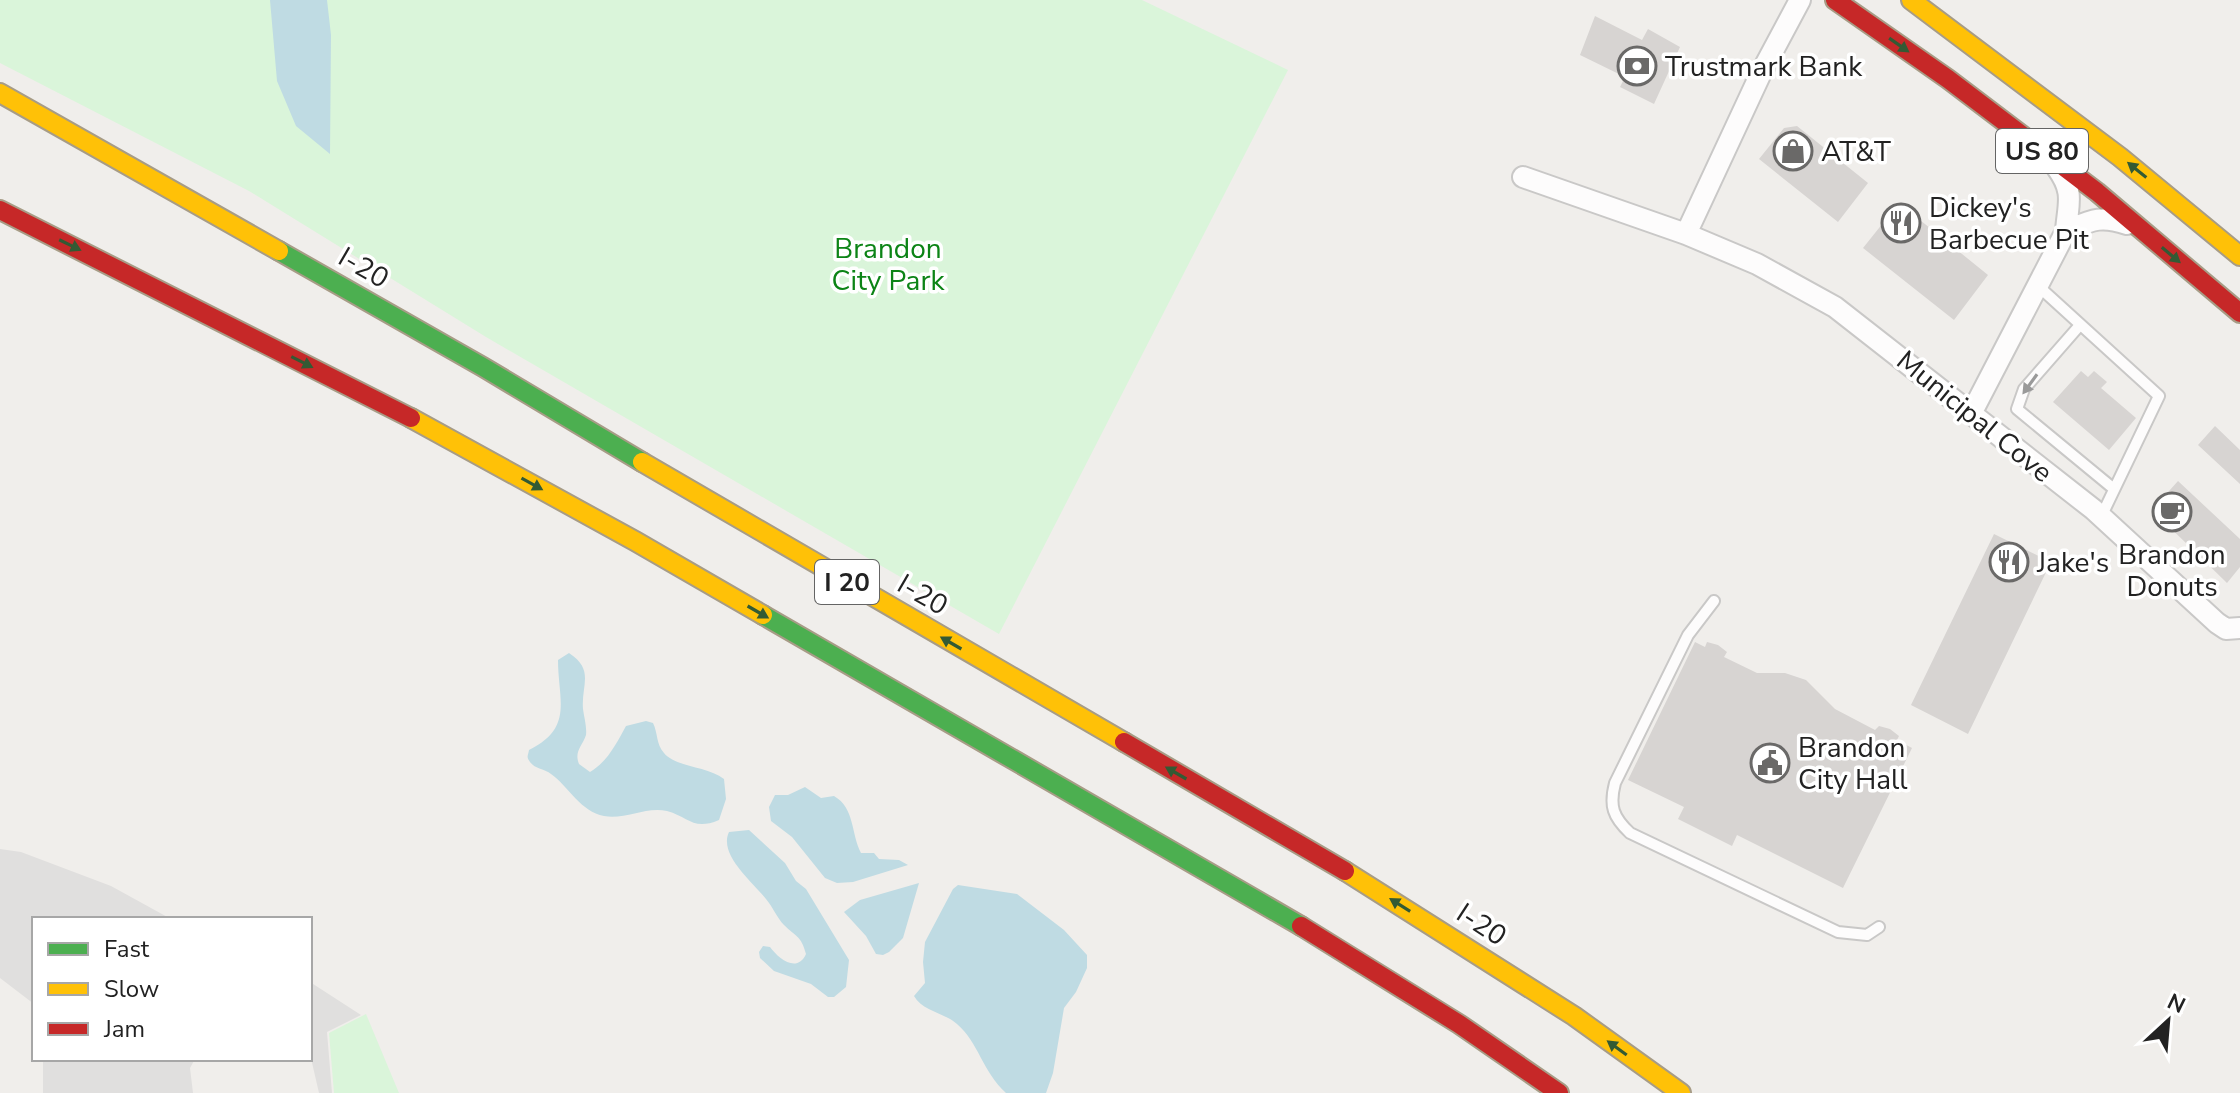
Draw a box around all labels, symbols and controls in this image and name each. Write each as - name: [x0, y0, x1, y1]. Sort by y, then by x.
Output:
- one-way arrow: [1888, 37, 1909, 52]
- bank icon: Trustmark Bank: [1616, 45, 1658, 87]
- place label: Trustmark Bank: [1665, 48, 1863, 86]
- road number: US 80: [1996, 129, 2088, 173]
- shop icon: AT&T: [1772, 130, 1814, 172]
- place label: AT&T: [1821, 133, 1891, 171]
- one-way arrow: [2127, 162, 2147, 179]
- place label: Dickey's Barbecue Pit: [1929, 189, 2089, 259]
- restaurant icon: Dickey's Barbecue Pit: [1880, 202, 1922, 244]
- park label: Brandon City Park: [832, 230, 945, 300]
- one-way arrow: [58, 238, 82, 252]
- street label: I-20: [331, 238, 396, 297]
- one-way arrow: [2161, 246, 2181, 263]
- street label: Municipal Cove: [1888, 342, 2060, 491]
- one-way arrow: [291, 355, 313, 369]
- one-way arrow: [2022, 374, 2038, 395]
- one-way arrow: [521, 476, 543, 490]
- cafe icon: Brandon Donuts: [2151, 491, 2193, 533]
- place label: Brandon Donuts: [2118, 536, 2226, 606]
- restaurant icon: Jake's: [1988, 541, 2030, 583]
- place label: Jake's: [2036, 544, 2109, 582]
- road number: I 20: [815, 560, 879, 604]
- street label: I-20: [890, 565, 955, 624]
- one-way arrow: [747, 605, 769, 619]
- one-way arrow: [940, 636, 962, 650]
- place label: Brandon City Hall: [1798, 729, 1908, 799]
- public building icon: Brandon City Hall: [1749, 742, 1791, 784]
- one-way arrow: [1165, 766, 1187, 780]
- street label: I-20: [1449, 895, 1514, 955]
- one-way arrow: [1389, 898, 1411, 912]
- legend: [32, 917, 312, 1061]
- text: Fast: [104, 933, 150, 965]
- text: Slow: [104, 973, 159, 1005]
- north arrow: [2128, 981, 2208, 1061]
- text: N: [2162, 987, 2190, 1021]
- text: Jam: [103, 1013, 145, 1045]
- one-way arrow: [1607, 1041, 1628, 1056]

